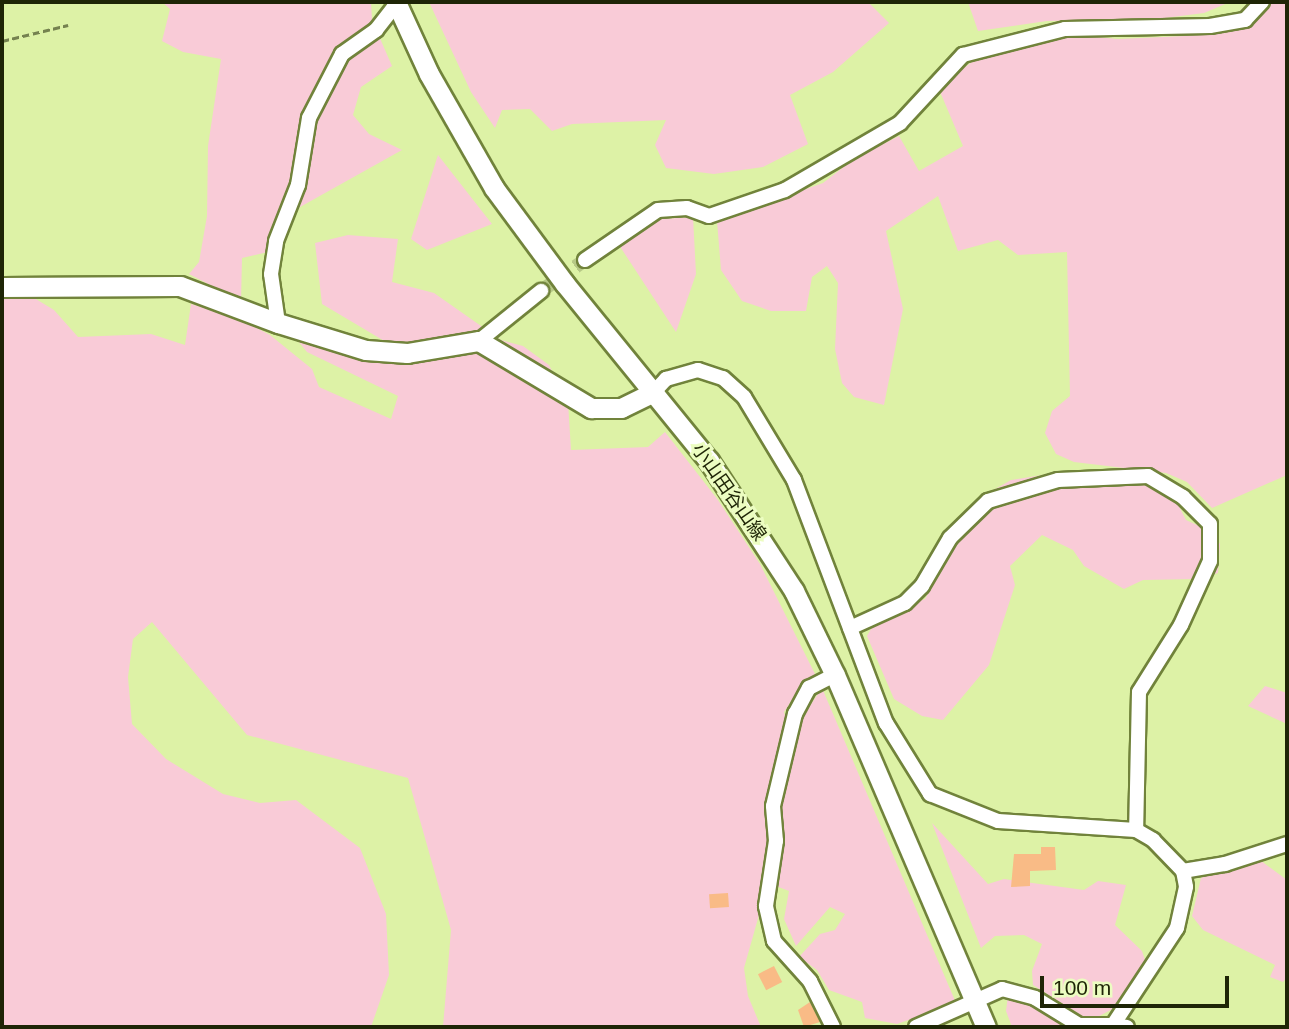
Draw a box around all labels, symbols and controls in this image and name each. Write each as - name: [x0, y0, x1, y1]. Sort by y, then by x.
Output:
- street label: 小山田谷山線: [687, 439, 771, 545]
- scale bar: [1044, 962, 1233, 1006]
- text: 100 m: [1053, 976, 1111, 999]

